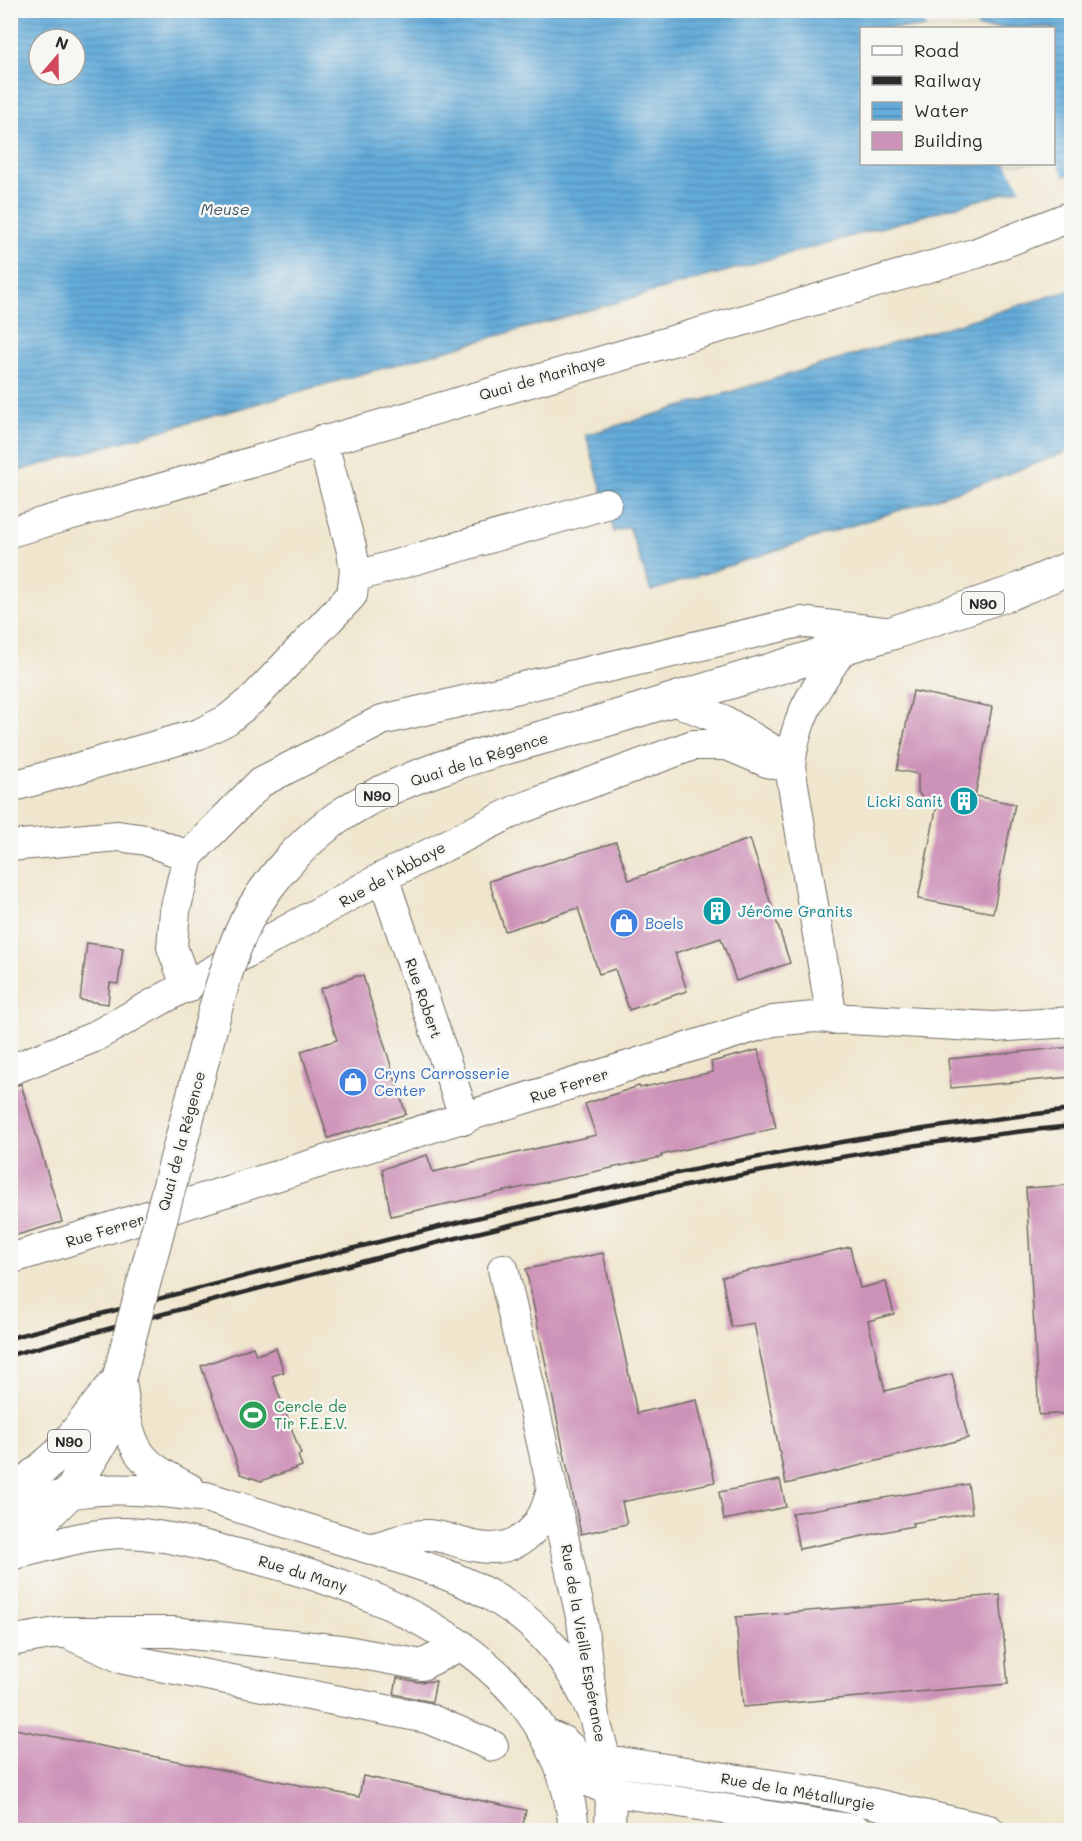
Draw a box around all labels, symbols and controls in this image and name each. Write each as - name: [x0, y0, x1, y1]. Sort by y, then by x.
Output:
- north arrow: [27, 27, 87, 87]
- legend: [860, 27, 1055, 165]
- text: N: [53, 30, 72, 54]
- text: Road: [914, 38, 959, 62]
- text: Railway: [914, 68, 981, 92]
- text: Water: [914, 98, 969, 122]
- text: Building: [914, 128, 982, 152]
- water label: Meuse: [200, 198, 250, 219]
- street label: Quai de Marihaye: [476, 349, 608, 405]
- road number: N90: [962, 592, 1004, 614]
- street label: Quai de la Régence: [408, 727, 550, 791]
- road number: N90: [356, 784, 398, 806]
- building icon: Licki Sanit: [948, 785, 980, 817]
- place label: Licki Sanit: [867, 791, 943, 811]
- street label: Rue de l'Abbaye: [335, 837, 449, 911]
- building icon: Jérôme Granits: [701, 895, 733, 927]
- place label: Jérôme Granits: [738, 901, 853, 921]
- shop icon: Boels: [608, 907, 640, 939]
- place label: Boels: [645, 913, 684, 933]
- street label: Rue Robert: [401, 955, 447, 1041]
- place label: Cryns Carrosserie Center: [374, 1063, 510, 1100]
- street label: Rue Ferrer: [527, 1063, 611, 1107]
- shop icon: Cryns Carrosserie Center: [337, 1066, 369, 1098]
- street label: Quai de la Régence: [153, 1069, 209, 1213]
- street label: Rue Ferrer: [63, 1209, 147, 1251]
- place label: Cercle de Tir F.E.E.V.: [274, 1396, 348, 1433]
- sports icon: Cercle de Tir F.E.E.V.: [237, 1399, 269, 1431]
- road number: N90: [48, 1430, 90, 1452]
- street label: Rue de la Vieille Espérance: [557, 1542, 611, 1744]
- street label: Rue du Many: [256, 1550, 350, 1596]
- street label: Rue de la Métallurgie: [719, 1768, 877, 1814]

